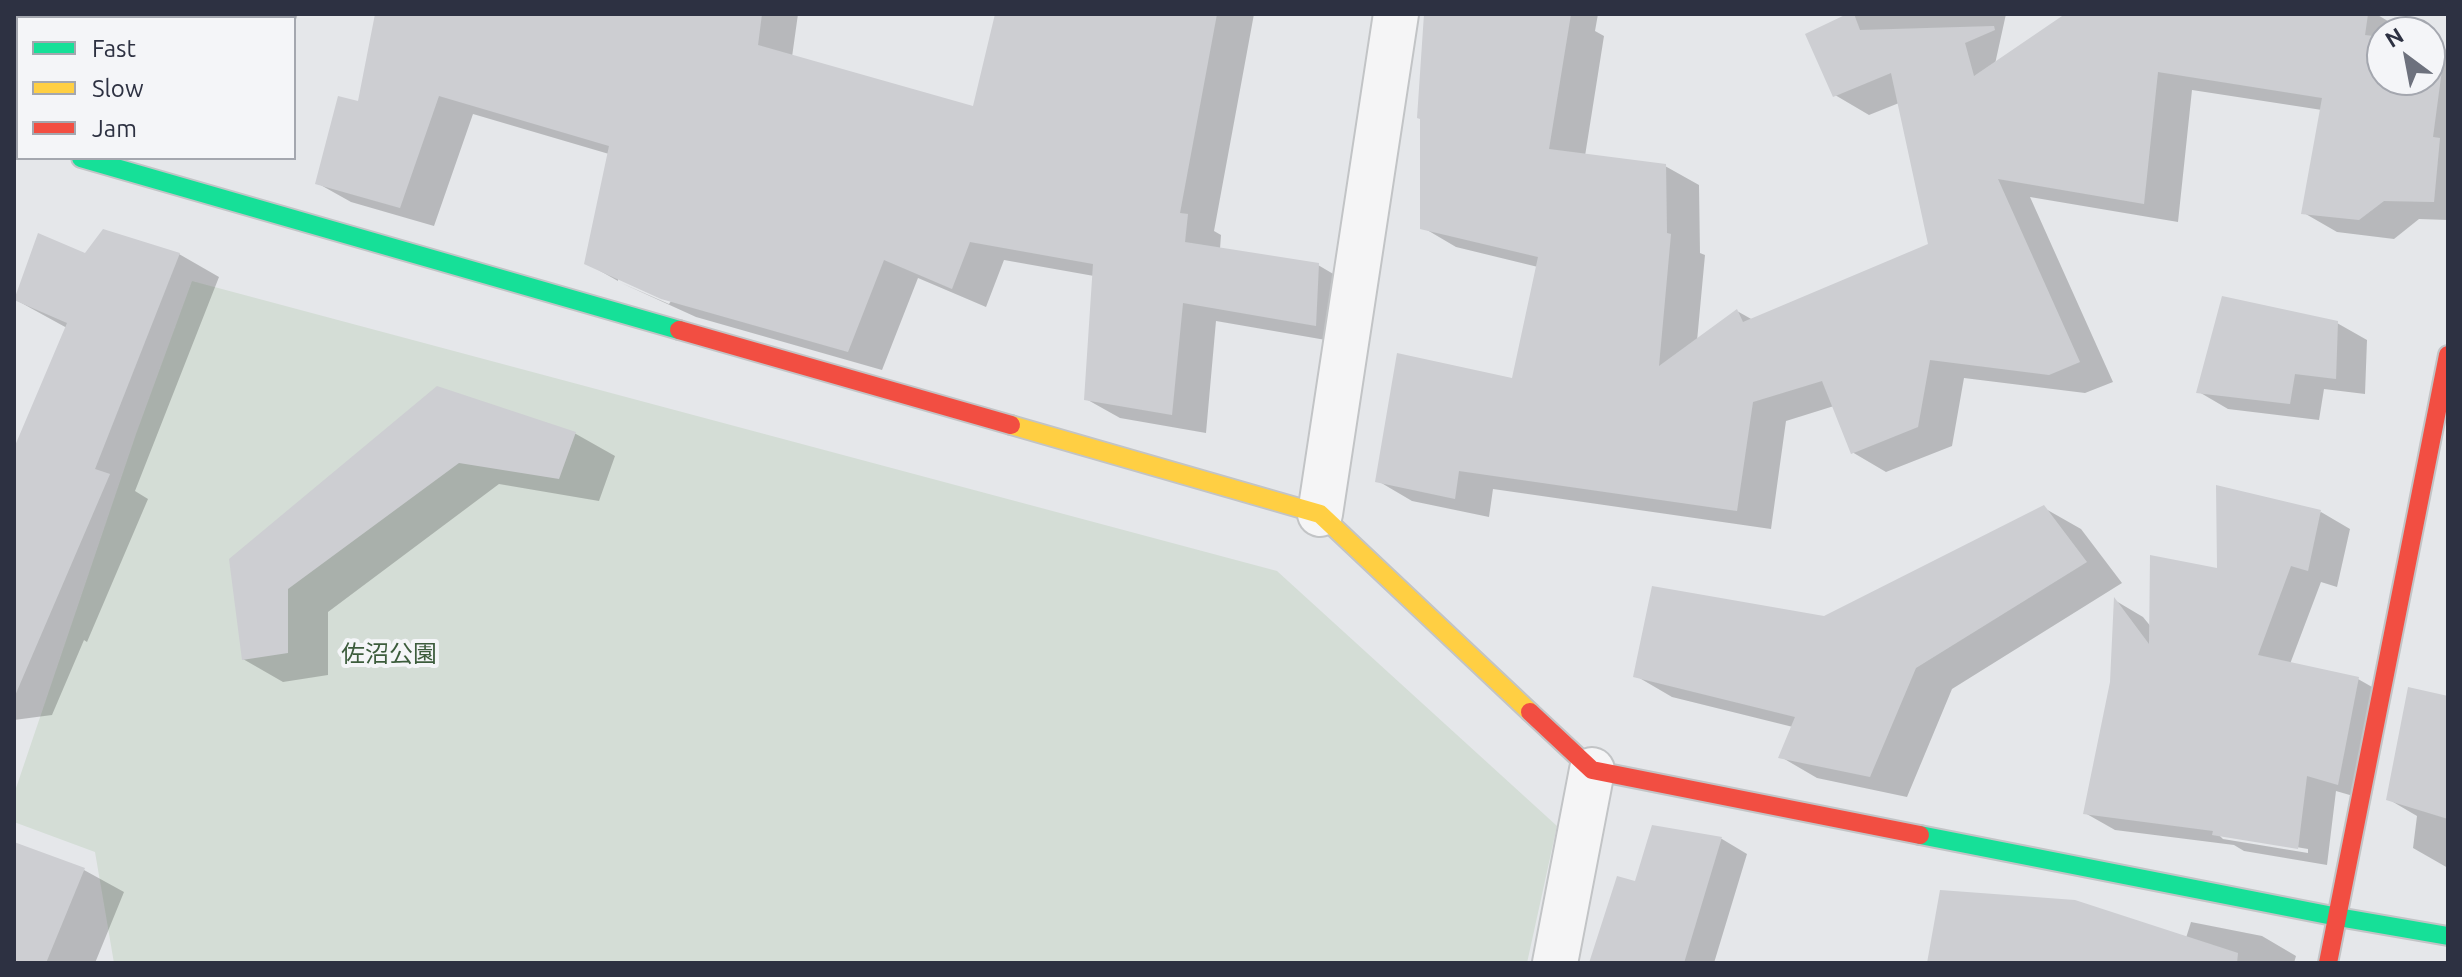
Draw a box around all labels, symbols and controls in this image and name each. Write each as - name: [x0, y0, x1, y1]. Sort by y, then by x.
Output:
- legend: [16, 16, 296, 160]
- north arrow: [2366, 16, 2446, 96]
- text: N: [2380, 22, 2408, 52]
- text: Fast: [92, 35, 136, 62]
- text: Slow: [92, 75, 144, 102]
- text: Jam: [92, 115, 137, 142]
- park label: 佐沼公園: [341, 640, 437, 668]

